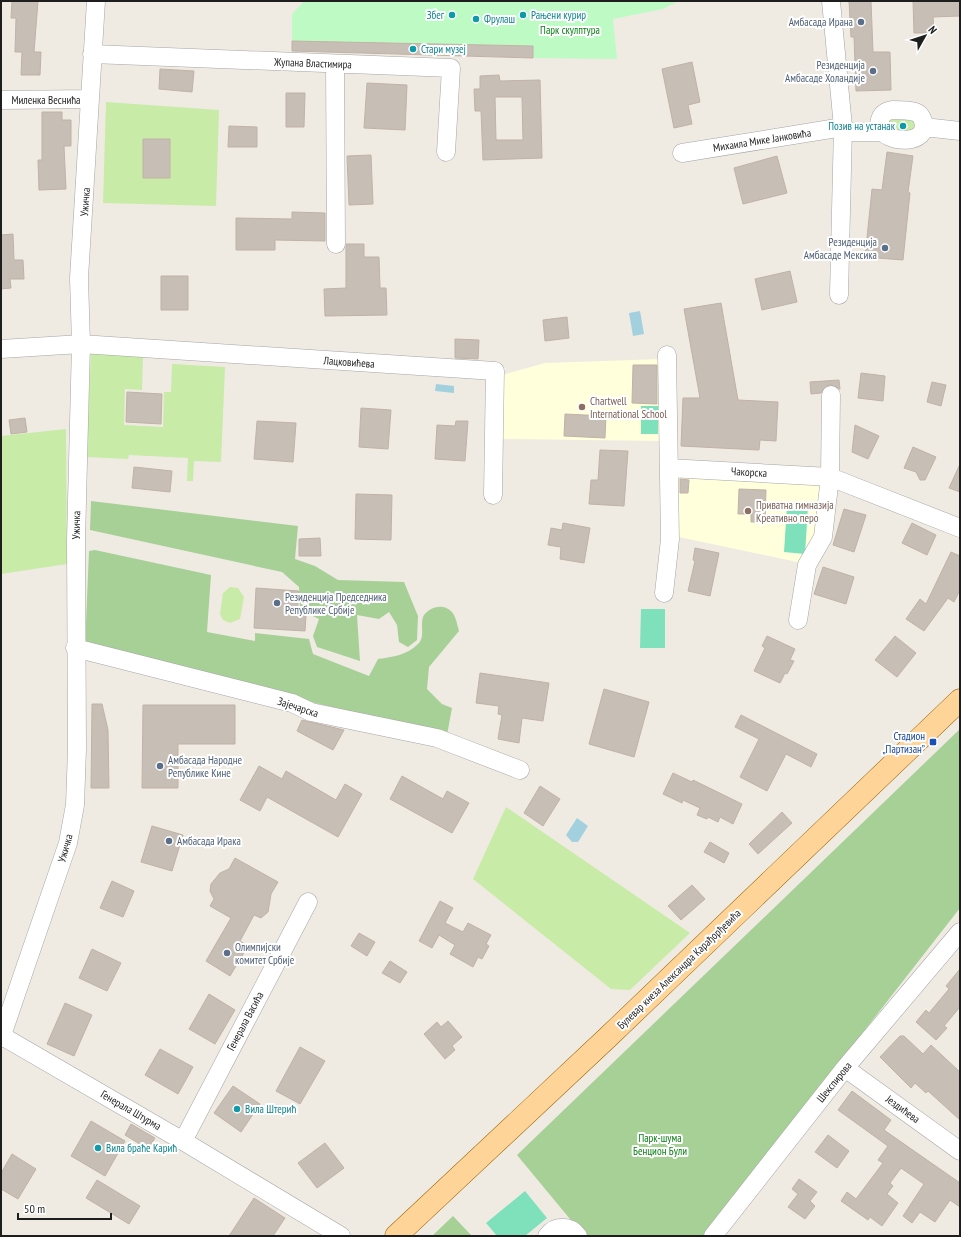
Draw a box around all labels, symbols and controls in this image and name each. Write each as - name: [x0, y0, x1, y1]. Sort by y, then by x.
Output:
- place label: Збег: [427, 8, 445, 22]
- place label: Рањени курир: [531, 8, 586, 22]
- marker: Збег: [447, 10, 457, 20]
- marker: Рањени курир: [518, 10, 528, 20]
- place label: Фрулаш: [484, 12, 515, 26]
- marker: Фрулаш: [471, 14, 481, 24]
- place label: Амбасада Ирана: [789, 15, 853, 29]
- north arrow: [905, 16, 945, 56]
- marker: Амбасада Ирана: [856, 17, 866, 27]
- park label: Парк скулптура: [540, 23, 600, 37]
- text: N: [925, 23, 940, 36]
- place label: Стари музеј: [421, 42, 466, 56]
- marker: Стари музеј: [408, 44, 418, 54]
- street label: Жупана Властимира: [273, 55, 352, 71]
- place label: Резиденција Амбасаде Холандије: [785, 58, 865, 85]
- marker: Резиденција Амбасаде Холандије: [868, 66, 878, 76]
- street label: Миленка Веснића: [11, 93, 81, 107]
- place label: Позив на устанак: [828, 119, 896, 133]
- marker: Позив на устанак: [898, 121, 908, 131]
- street label: Михаила Мике Јанковића: [712, 125, 812, 155]
- street label: Ужичка: [77, 187, 93, 217]
- place label: Резиденција Амбасаде Мексика: [804, 235, 877, 262]
- marker: Резиденција Амбасаде Мексика: [880, 243, 890, 253]
- street label: Лацковићева: [322, 353, 375, 371]
- place label: Chartwell International School: [590, 394, 667, 421]
- marker: Chartwell International School: [577, 402, 587, 412]
- street label: Чакорска: [731, 464, 767, 480]
- place label: Приватна гимназија Креативно перо: [756, 498, 834, 525]
- marker: Приватна гимназија Креативно перо: [743, 506, 753, 516]
- street label: Ужичка: [69, 511, 83, 539]
- place label: Резиденција Председника Републике Србије: [285, 590, 387, 617]
- marker: Резиденција Председника Републике Србије: [272, 598, 282, 608]
- street label: Зајечарска: [276, 694, 320, 720]
- place label: Стадион „Партизан”: [882, 729, 925, 756]
- marker: Стадион „Партизан”: [928, 737, 938, 747]
- place label: Амбасада Народне Републике Кине: [168, 753, 242, 780]
- marker: Амбасада Народне Републике Кине: [155, 761, 165, 771]
- street label: Ужичка: [54, 832, 76, 864]
- place label: Амбасада Ирака: [177, 834, 241, 848]
- marker: Амбасада Ирака: [164, 836, 174, 846]
- street label: Булевар кнеза Александра Карађорђевића: [614, 906, 744, 1032]
- place label: Олимпијски комитет Србије: [235, 940, 295, 967]
- marker: Олимпијски комитет Србије: [222, 948, 232, 958]
- street label: Генерала Васића: [224, 989, 266, 1053]
- street label: Шекспирова: [813, 1059, 855, 1105]
- street label: Генерала Штурма: [98, 1087, 164, 1133]
- street label: Јездићева: [882, 1091, 923, 1126]
- place label: Вила Штерић: [245, 1102, 296, 1116]
- marker: Вила Штерић: [232, 1104, 242, 1114]
- park label: Парк-шума Бенцион Були: [633, 1131, 687, 1158]
- place label: Вила браће Карић: [106, 1141, 177, 1155]
- marker: Вила браће Карић: [93, 1143, 103, 1153]
- scale bar: [18, 1195, 111, 1221]
- text: 50 m: [24, 1201, 45, 1216]

